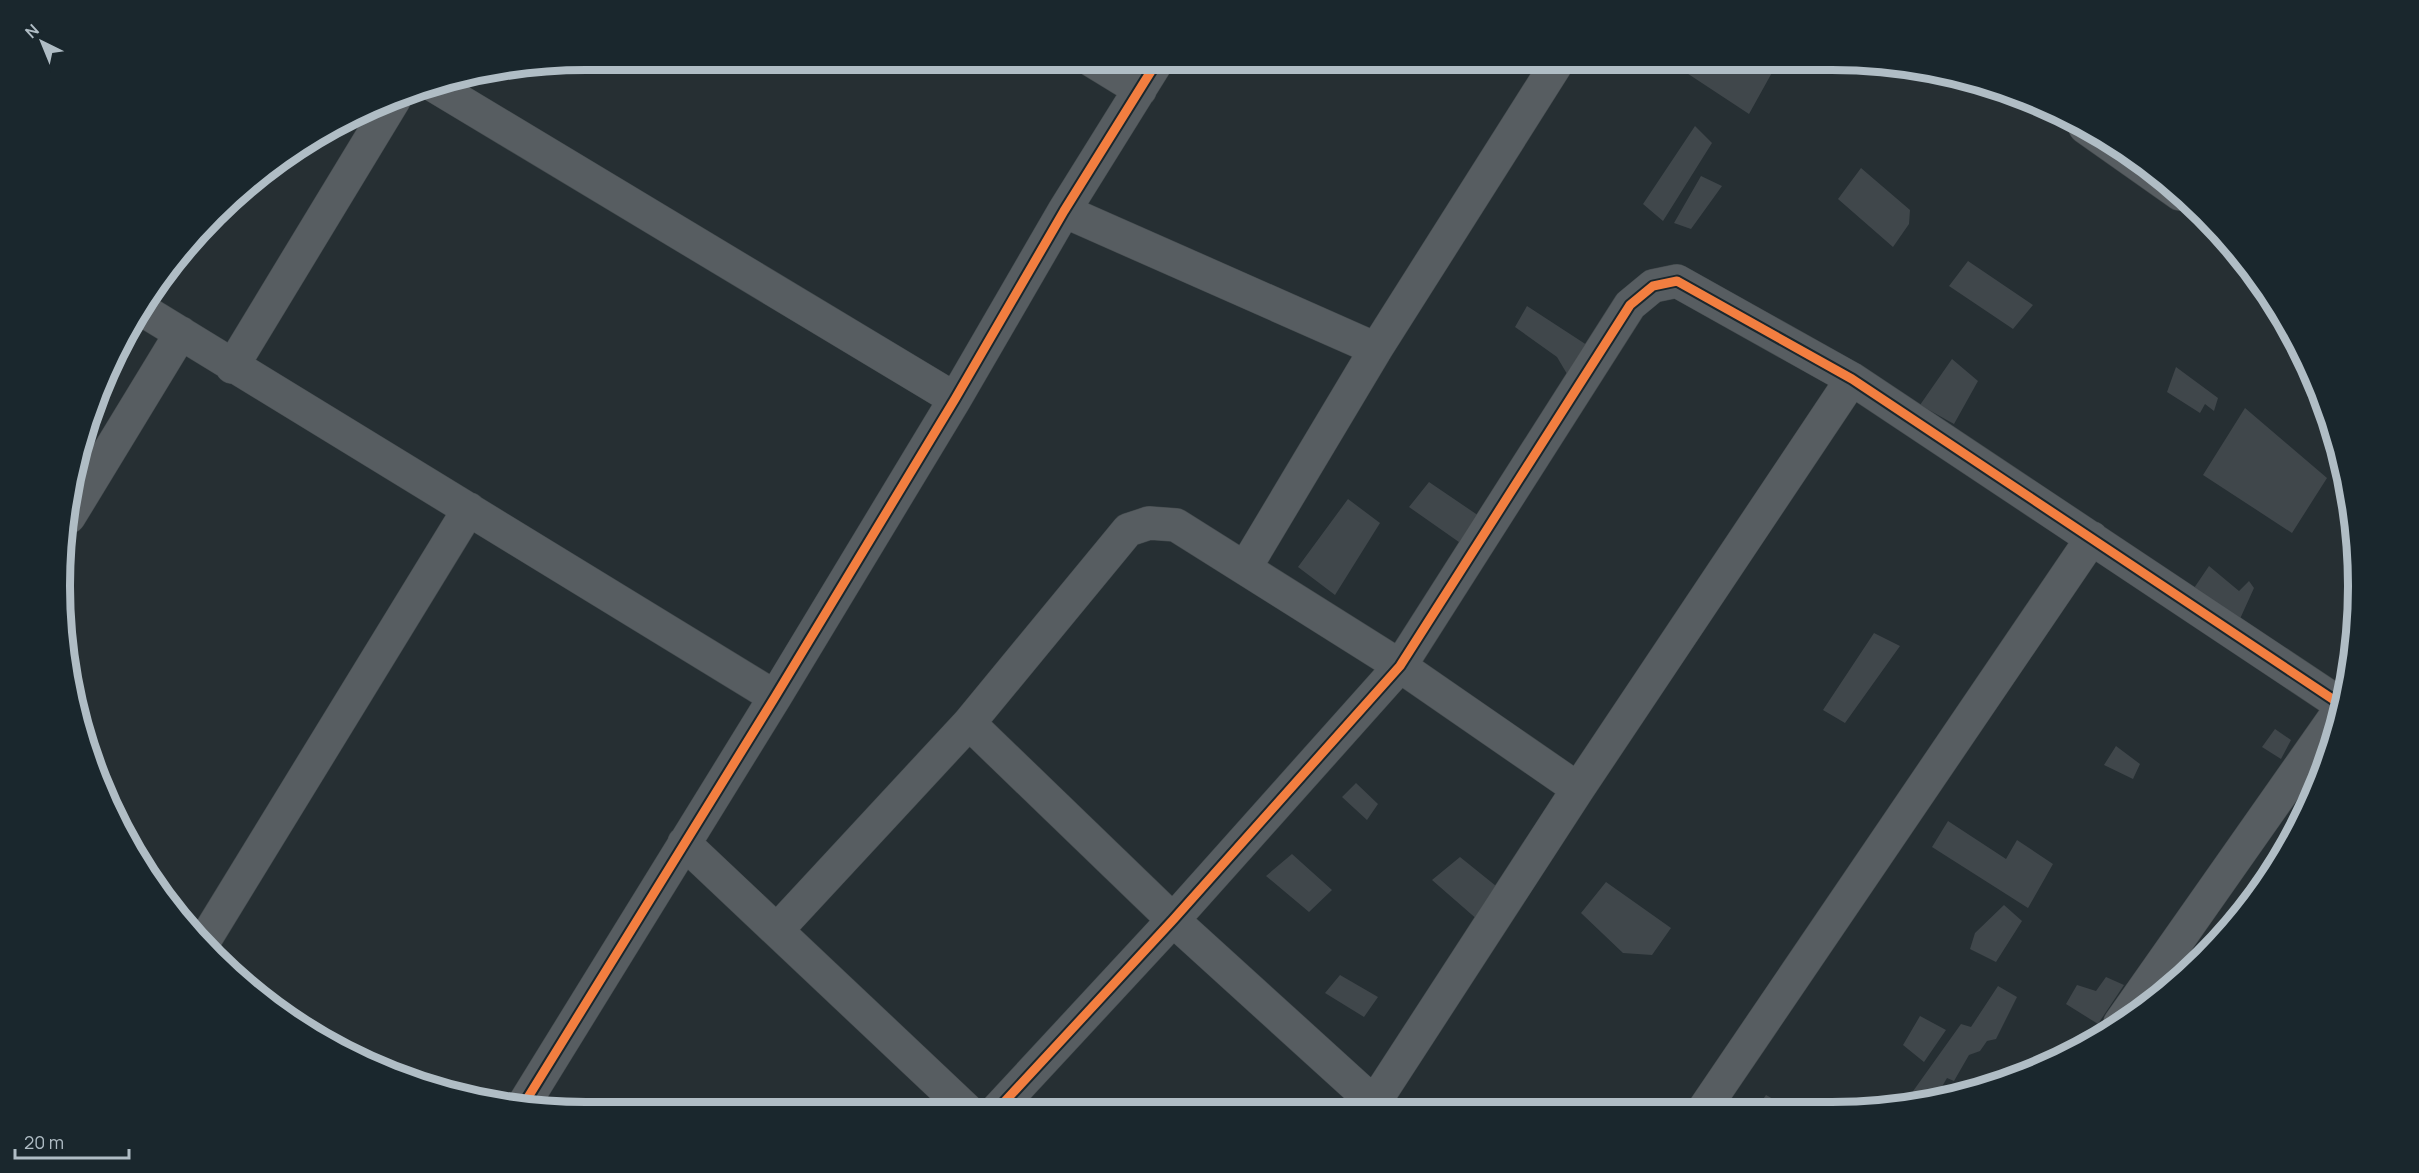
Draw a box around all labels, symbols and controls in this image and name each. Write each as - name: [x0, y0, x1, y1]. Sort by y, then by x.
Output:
- north arrow: [12, 12, 72, 72]
- text: N: [20, 19, 43, 43]
- scale bar: [15, 1122, 129, 1160]
- text: 20 m: [24, 1130, 64, 1154]

